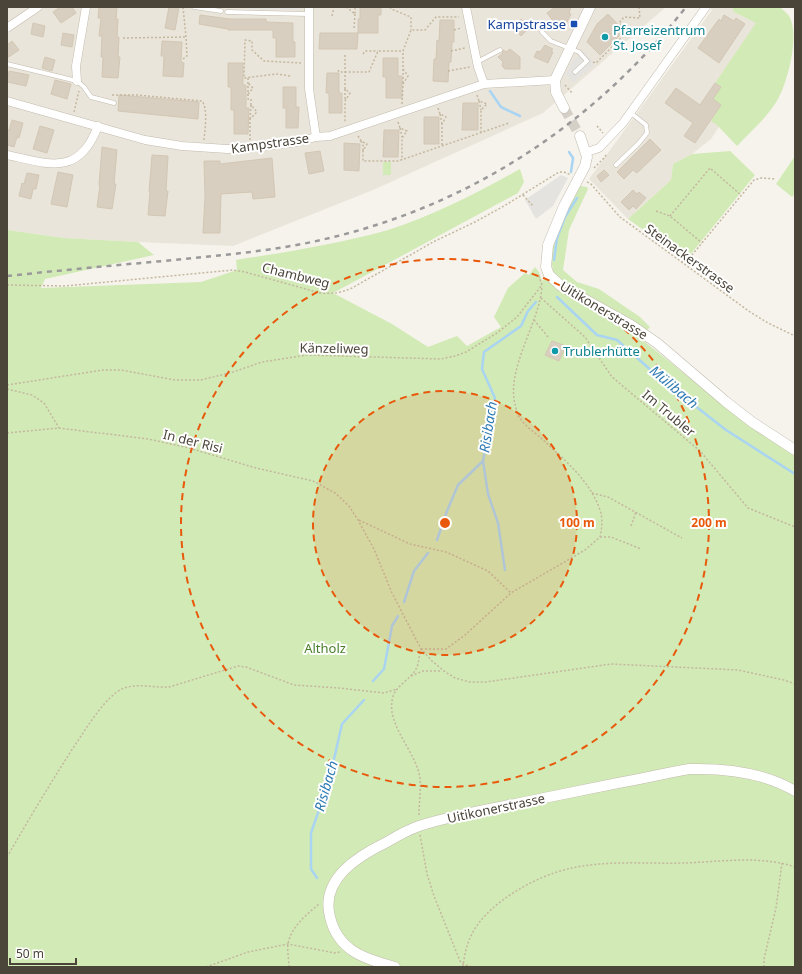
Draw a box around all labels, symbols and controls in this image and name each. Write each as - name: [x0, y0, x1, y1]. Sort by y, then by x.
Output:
- place label: Kampstrasse: [487, 15, 566, 33]
- marker: Kampstrasse: [569, 19, 579, 29]
- place label: Pfarreizentrum St. Josef: [613, 21, 706, 54]
- marker: Pfarreizentrum St. Josef: [600, 32, 610, 42]
- street label: Kampstrasse: [230, 129, 310, 157]
- street label: Steinackerstrasse: [641, 219, 739, 297]
- street label: Chambweg: [260, 258, 332, 292]
- street label: Uitikonerstrasse: [557, 277, 651, 343]
- street label: Känzeliweg: [299, 338, 369, 358]
- place label: Trublerhütte: [563, 342, 640, 360]
- marker: Trublerhütte: [550, 346, 560, 356]
- water label: Mülibach: [646, 361, 702, 412]
- street label: Im Trubler: [639, 386, 700, 441]
- water label: Risibach: [474, 400, 501, 454]
- street label: In der Risi: [161, 425, 225, 457]
- text: 100 m: [559, 514, 595, 531]
- text: 200 m: [691, 514, 727, 531]
- centre of rings: [438, 516, 452, 530]
- park label: Altholz: [304, 639, 346, 657]
- water label: Risibach: [309, 758, 342, 813]
- street label: Uitikonerstrasse: [445, 789, 547, 827]
- scale bar: [10, 940, 76, 966]
- text: 50 m: [16, 945, 44, 962]

